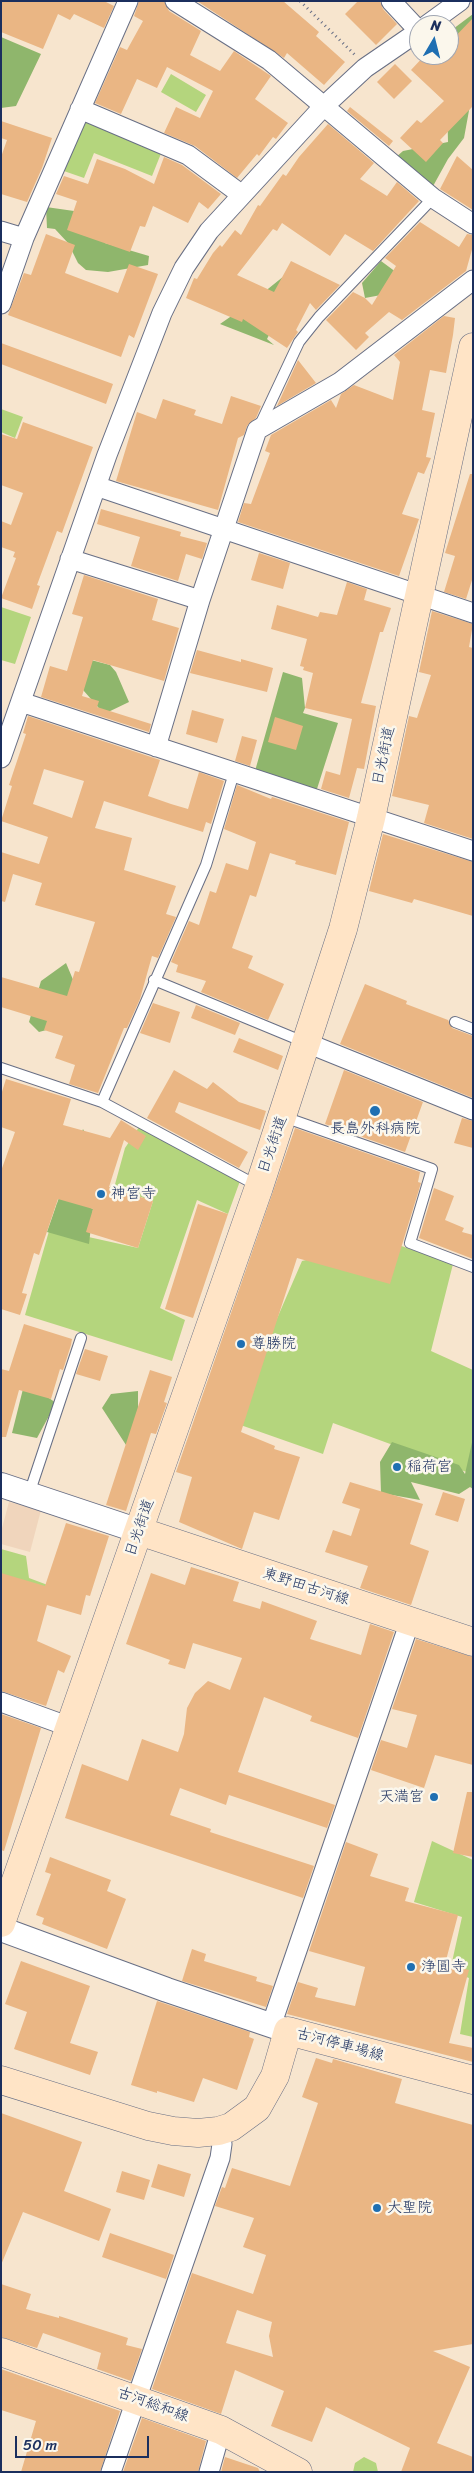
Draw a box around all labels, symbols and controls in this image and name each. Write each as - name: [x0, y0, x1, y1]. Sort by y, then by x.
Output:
- text: N: [429, 13, 443, 39]
- north arrow: [409, 15, 459, 65]
- street label: 日光街道: [369, 725, 399, 787]
- marker: 長島外科病院: [368, 1104, 382, 1118]
- street label: 日光街道: [255, 1114, 291, 1176]
- place label: 長島外科病院: [330, 1120, 420, 1138]
- place label: 神宮寺: [111, 1185, 156, 1203]
- marker: 神宮寺: [95, 1188, 107, 1200]
- place label: 尊勝院: [251, 1335, 296, 1353]
- marker: 尊勝院: [235, 1338, 247, 1350]
- place label: 稲荷宮: [407, 1458, 452, 1476]
- marker: 稲荷宮: [391, 1461, 403, 1473]
- street label: 日光街道: [122, 1497, 158, 1559]
- street label: 東野田古河線: [260, 1565, 352, 1609]
- place label: 天満宮: [379, 1788, 424, 1806]
- marker: 天満宮: [428, 1791, 440, 1803]
- place label: 浄圓寺: [421, 1958, 466, 1976]
- marker: 浄圓寺: [405, 1961, 417, 1973]
- street label: 古河停車場線: [294, 2025, 386, 2065]
- place label: 大聖院: [387, 2199, 432, 2217]
- marker: 大聖院: [371, 2202, 383, 2214]
- street label: 古河総和線: [115, 2384, 191, 2426]
- scale bar: [18, 2426, 151, 2458]
- text: 50 m: [23, 2432, 57, 2458]

